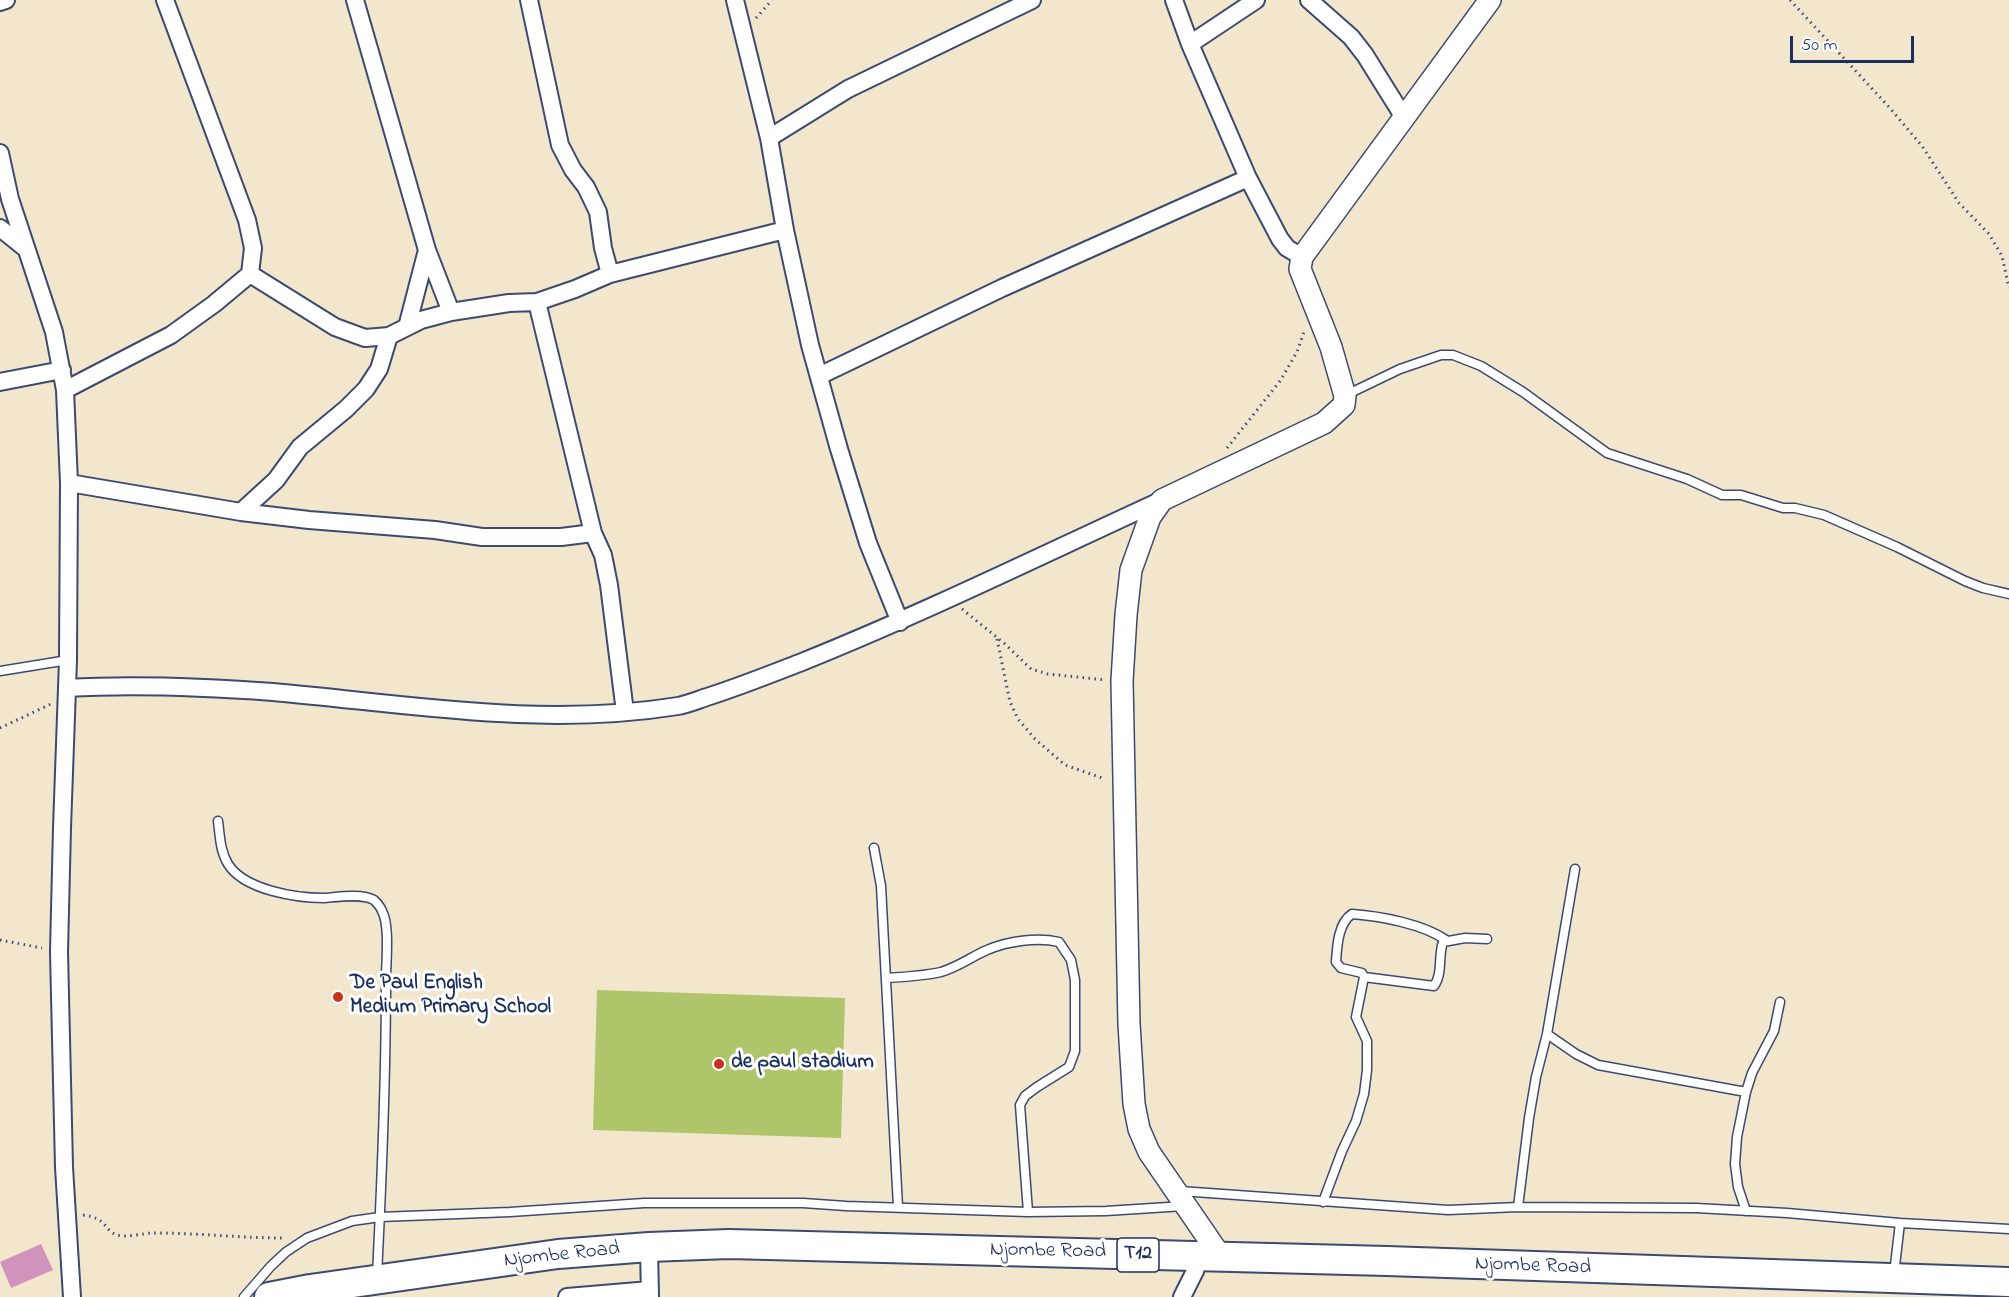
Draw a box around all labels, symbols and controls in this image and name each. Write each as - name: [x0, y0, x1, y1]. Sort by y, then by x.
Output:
- scale bar: [1793, 24, 1918, 62]
- text: 50 m: [1801, 33, 1838, 59]
- place label: De Paul English Medium Primary School: [350, 972, 551, 1022]
- marker: De Paul English Medium Primary School: [331, 990, 345, 1004]
- place label: de paul stadium: [731, 1051, 874, 1077]
- marker: de paul stadium: [712, 1057, 726, 1071]
- street label: Njombe Road: [503, 1237, 621, 1275]
- street label: Njombe Road: [990, 1238, 1106, 1266]
- road number: T12: [1117, 1238, 1159, 1272]
- street label: Njombe Road: [1475, 1252, 1591, 1282]

